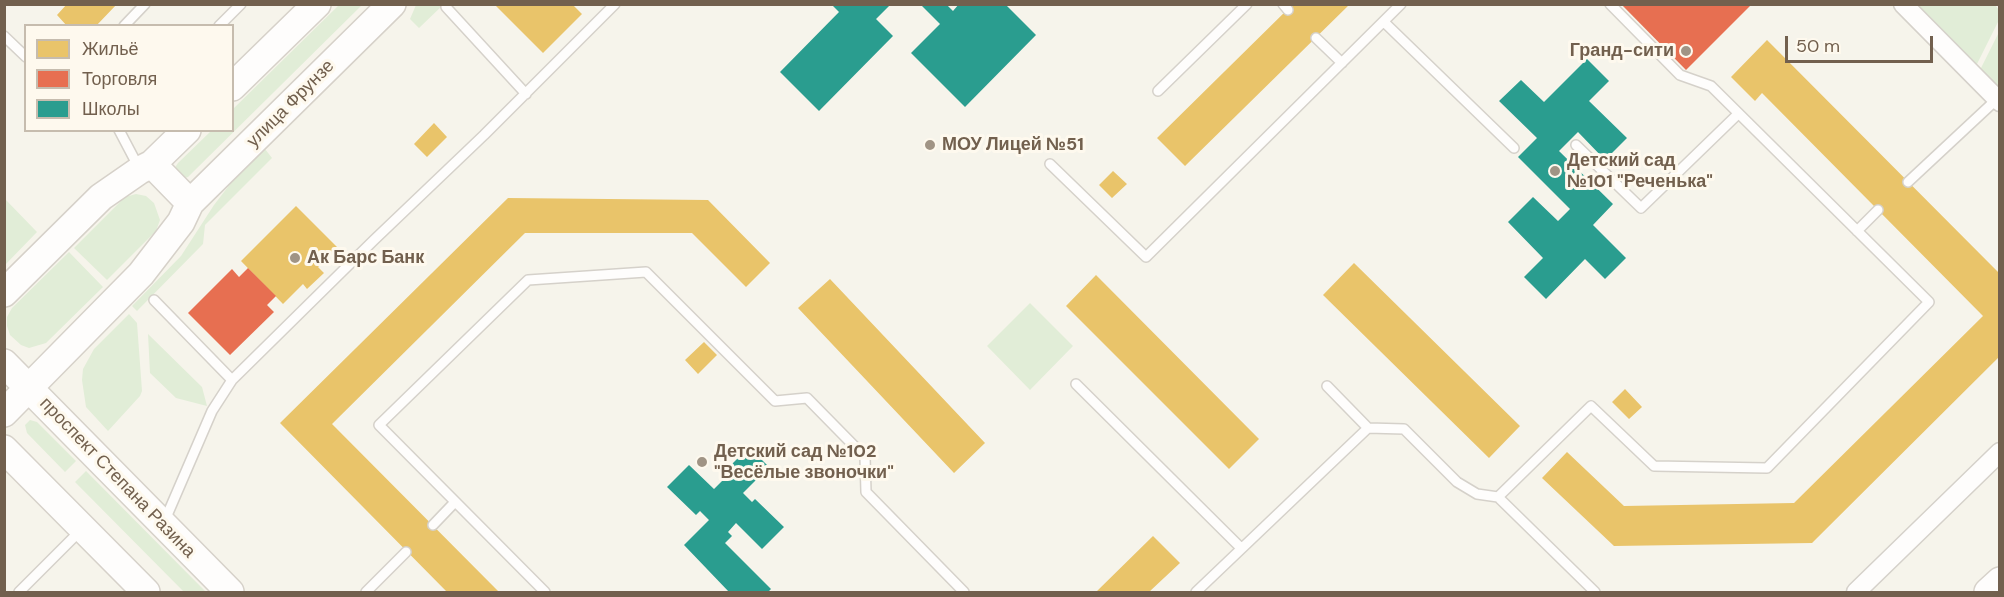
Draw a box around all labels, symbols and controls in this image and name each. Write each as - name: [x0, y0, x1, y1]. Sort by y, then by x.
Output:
- legend: [24, 24, 234, 132]
- scale bar: [1788, 24, 1936, 62]
- text: 50 m: [1796, 34, 1840, 58]
- text: Жильё: [82, 37, 139, 61]
- place label: Гранд-сити: [1570, 40, 1674, 62]
- marker: Гранд-сити: [1679, 44, 1693, 58]
- street label: улица Фрунзе: [243, 56, 339, 152]
- text: Торговля: [82, 67, 157, 91]
- text: Школы: [82, 97, 140, 121]
- place label: МОУ Лицей №51: [942, 134, 1084, 156]
- marker: МОУ Лицей №51: [923, 138, 937, 152]
- place label: Детский сад №101 "Реченька": [1567, 150, 1713, 192]
- marker: Детский сад №101 "Реченька": [1548, 164, 1562, 178]
- place label: Ак Барс Банк: [307, 247, 424, 269]
- marker: Ак Барс Банк: [288, 251, 302, 265]
- street label: проспект Степана Разина: [35, 393, 199, 563]
- place label: Детский сад №102 "Весёлые звоночки": [714, 441, 894, 484]
- marker: Детский сад №102 "Весёлые звоночки": [695, 455, 709, 469]

